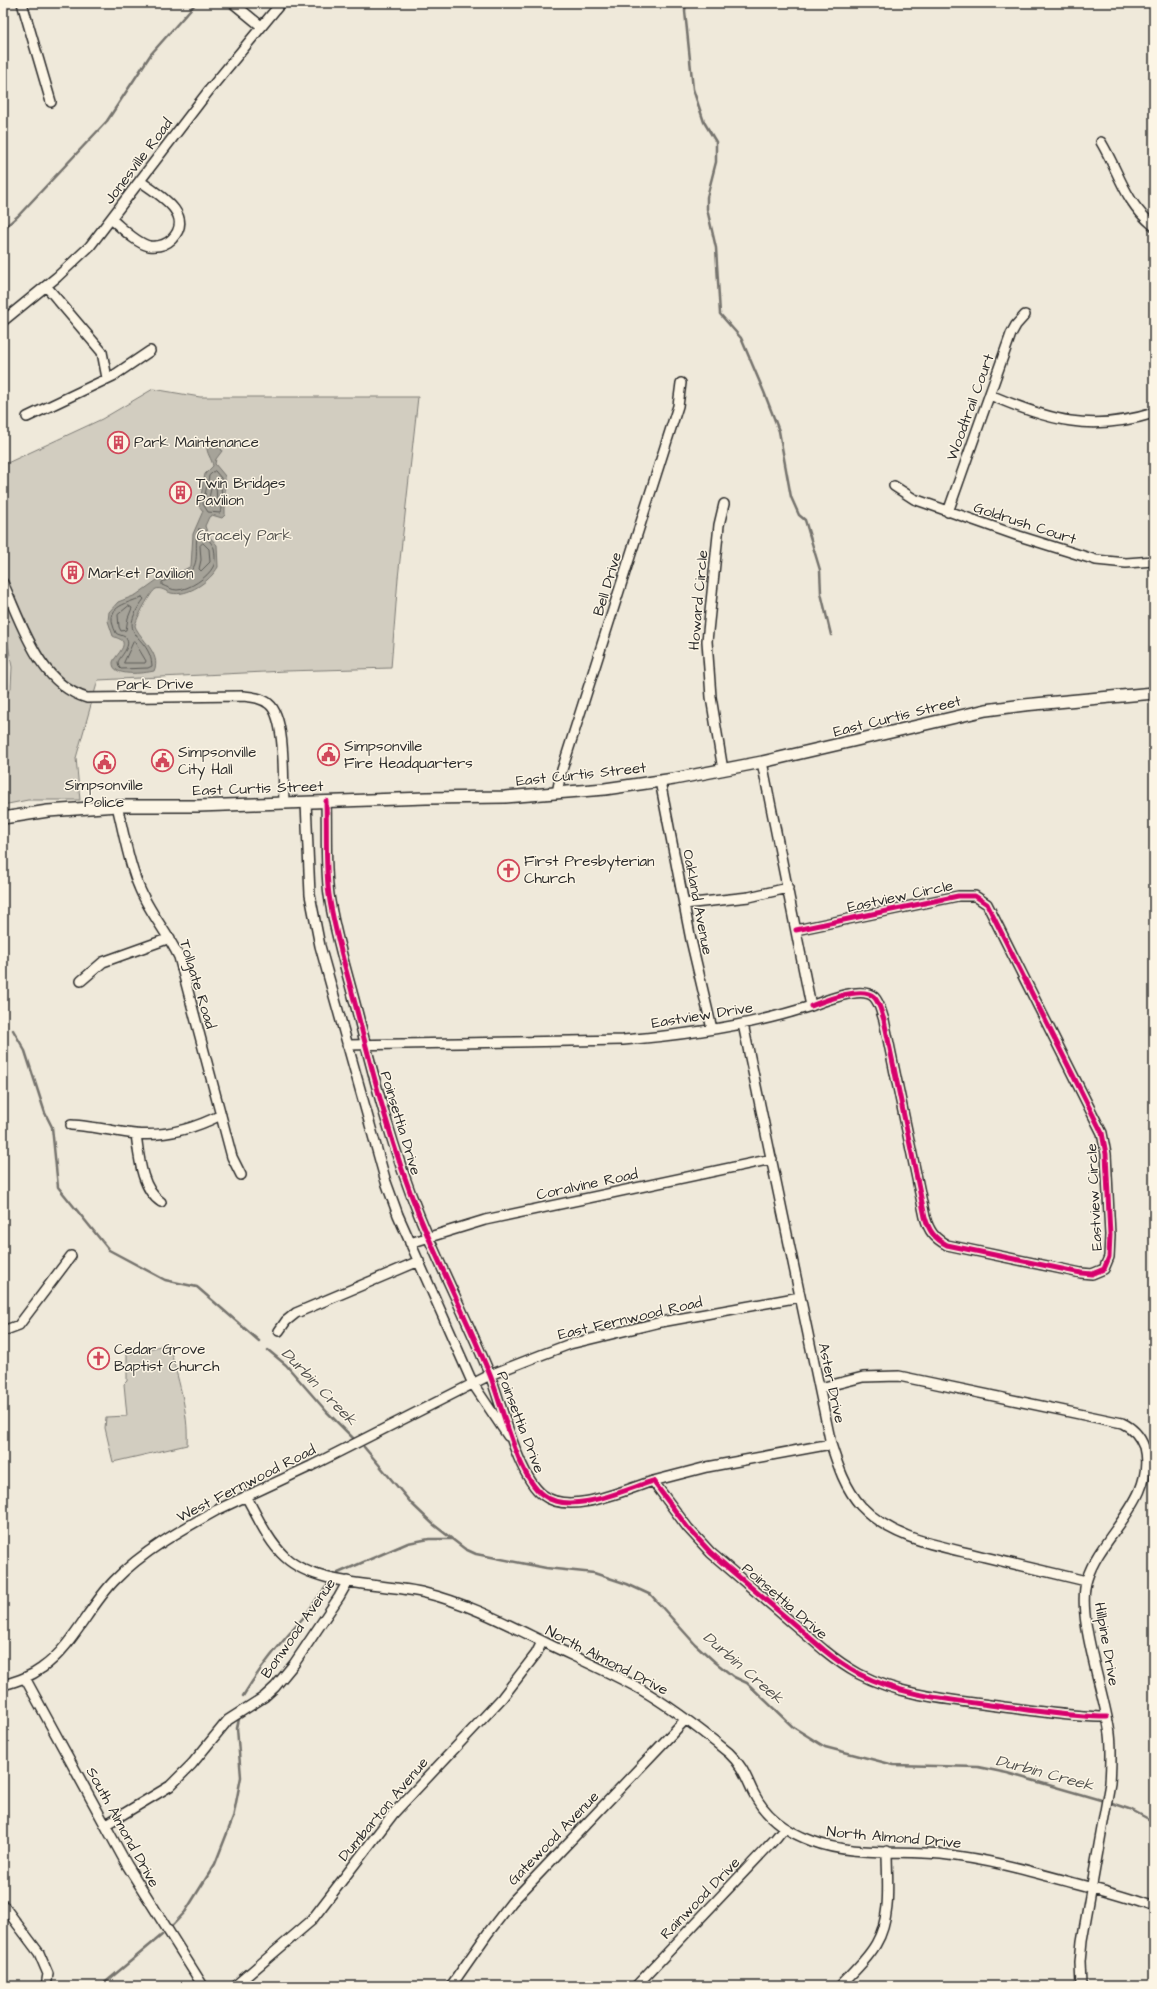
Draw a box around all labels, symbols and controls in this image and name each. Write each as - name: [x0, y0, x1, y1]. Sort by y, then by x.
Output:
- street label: Jonesville Road: [99, 114, 178, 209]
- street label: Woodtrail Court: [941, 351, 1000, 464]
- building icon: Park Maintenance: [106, 429, 132, 455]
- place label: Park Maintenance: [134, 432, 259, 453]
- place label: Twin Bridges Pavilion: [196, 473, 286, 511]
- building icon: Twin Bridges Pavilion: [168, 479, 194, 505]
- street label: Goldrush Court: [971, 497, 1079, 550]
- park label: Gracely Park: [196, 525, 292, 547]
- street label: Howard Circle: [684, 549, 713, 651]
- street label: Bell Drive: [588, 550, 627, 619]
- building icon: Market Pavilion: [60, 560, 86, 586]
- place label: Market Pavilion: [88, 563, 194, 584]
- street label: Park Drive: [116, 673, 194, 696]
- street label: East Curtis Street: [831, 690, 963, 742]
- place label: Simpsonville Fire Headquarters: [344, 736, 473, 774]
- place label: Simpsonville City Hall: [178, 742, 256, 781]
- public building icon: Simpsonville Fire Headquarters: [315, 742, 341, 768]
- public building icon: Simpsonville City Hall: [149, 748, 175, 774]
- public building icon: Simpsonville Police: [91, 749, 117, 775]
- street label: East Curtis Street: [515, 757, 647, 792]
- place label: Simpsonville Police: [65, 775, 143, 813]
- street label: East Curtis Street: [192, 776, 324, 801]
- street label: Oakland Avenue: [677, 848, 718, 957]
- place label: First Presbyterian Church: [524, 851, 655, 889]
- church icon: First Presbyterian Church: [495, 857, 521, 883]
- street label: Eastview Circle: [845, 875, 955, 918]
- street label: Tollgate Road: [173, 937, 221, 1032]
- street label: Eastview Drive: [650, 997, 754, 1034]
- street label: Poinsettia Drive: [375, 1069, 426, 1178]
- street label: Eastview Circle: [1081, 1143, 1108, 1251]
- street label: Coralvine Road: [534, 1163, 640, 1206]
- street label: East Fernwood Road: [556, 1292, 705, 1345]
- place label: Cedar Grove Baptist Church: [114, 1339, 220, 1377]
- street label: Aster Drive: [813, 1341, 850, 1425]
- water label: Durbin Creek: [276, 1343, 363, 1431]
- church icon: Cedar Grove Baptist Church: [85, 1345, 111, 1371]
- street label: Poinsettia Drive: [491, 1368, 550, 1476]
- street label: West Fernwood Road: [173, 1439, 320, 1528]
- street label: Poinsettia Drive: [737, 1558, 832, 1645]
- street label: Bonwood Avenue: [256, 1574, 341, 1683]
- street label: Hillpine Drive: [1089, 1601, 1124, 1688]
- street label: North Almond Drive: [542, 1620, 672, 1700]
- water label: Durbin Creek: [698, 1627, 789, 1710]
- water label: Durbin Creek: [993, 1749, 1097, 1797]
- street label: Dumbarton Avenue: [334, 1753, 433, 1866]
- street label: South Almond Drive: [81, 1763, 164, 1891]
- street label: Gatewood Avenue: [503, 1787, 604, 1890]
- street label: North Almond Drive: [826, 1821, 962, 1854]
- street label: Rainwood Drive: [656, 1853, 745, 1944]

